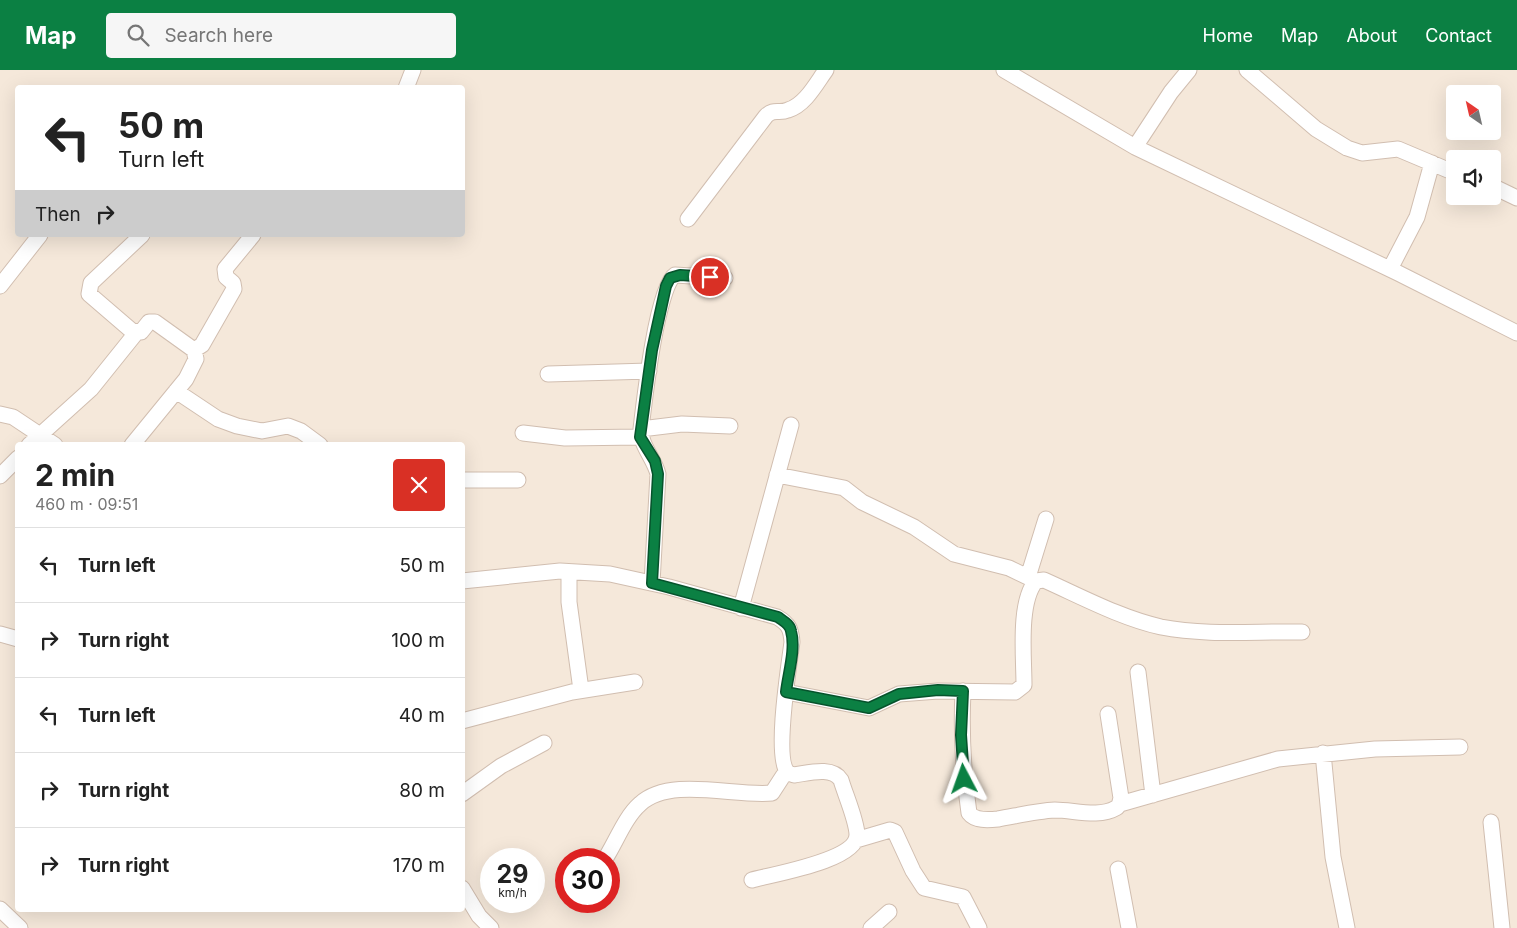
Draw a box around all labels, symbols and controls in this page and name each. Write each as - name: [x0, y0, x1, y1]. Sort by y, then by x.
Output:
- search box: [106, 13, 456, 58]
- text: Map: [25, 21, 76, 50]
- icon: search: [124, 21, 152, 49]
- text: Search here: [164, 24, 273, 47]
- text: Home: [1203, 25, 1253, 46]
- text: Map: [1281, 25, 1318, 46]
- text: About: [1346, 25, 1397, 46]
- text: Contact: [1425, 25, 1492, 46]
- north arrow: [1446, 85, 1501, 140]
- map controls: [1446, 85, 1501, 205]
- text: 50 m: [118, 104, 204, 146]
- icon: left: [35, 105, 100, 170]
- text: Turn left: [118, 146, 204, 172]
- button: sound: [1446, 150, 1501, 205]
- icon: right: [91, 200, 119, 228]
- text: Then: [35, 203, 81, 226]
- pin: [689, 256, 731, 298]
- icon: arrive: [696, 263, 724, 291]
- text: 2 min: [35, 457, 115, 493]
- button: close: [393, 459, 445, 511]
- text: 460 m · 09:51: [35, 494, 138, 514]
- icon: left: [35, 551, 63, 579]
- text: Turn left: [78, 554, 156, 577]
- text: 50 m: [399, 554, 445, 577]
- icon: right: [35, 626, 63, 654]
- text: Turn right: [78, 629, 169, 652]
- text: 100 m: [391, 629, 445, 652]
- icon: left: [35, 701, 63, 729]
- text: Turn left: [78, 704, 156, 727]
- text: 40 m: [399, 704, 445, 727]
- position arrow: [937, 752, 989, 804]
- icon: right: [35, 776, 63, 804]
- text: Turn right: [78, 779, 169, 802]
- text: 80 m: [399, 779, 445, 802]
- speed limit sign: 30: [555, 848, 620, 913]
- icon: right: [35, 851, 63, 879]
- text: Turn right: [78, 854, 169, 877]
- text: 170 m: [393, 854, 445, 877]
- text: 29: [497, 859, 528, 889]
- text: km/h: [498, 885, 527, 900]

